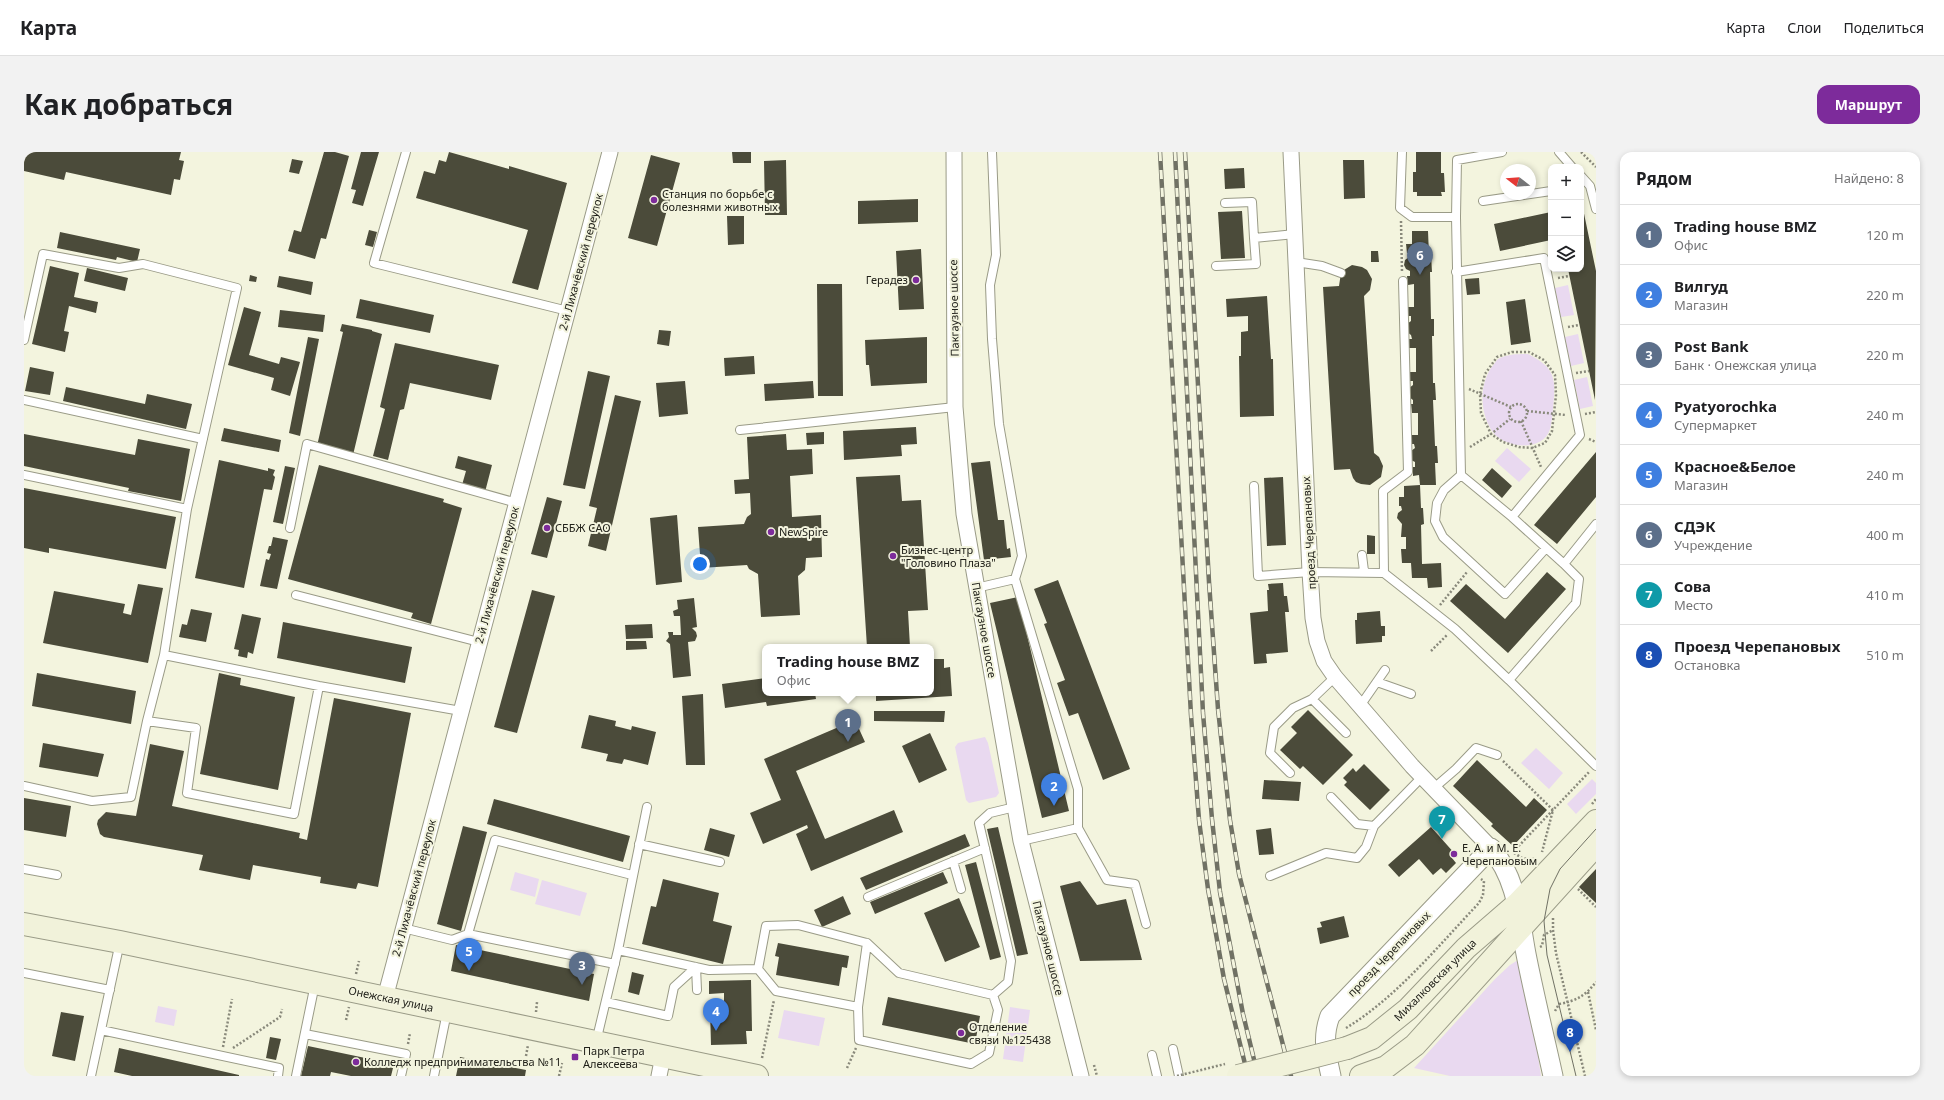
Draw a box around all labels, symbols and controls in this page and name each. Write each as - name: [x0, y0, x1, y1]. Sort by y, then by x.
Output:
- text: Карта: [20, 15, 77, 41]
- text: Карта: [1726, 18, 1765, 37]
- text: Слои: [1787, 18, 1821, 37]
- text: Поделиться: [1843, 18, 1924, 37]
- text: Как добраться: [24, 85, 233, 123]
- button: Маршрут: [1817, 85, 1920, 124]
- north arrow: [1500, 164, 1536, 200]
- map controls: [1548, 164, 1584, 272]
- button: +: [1548, 164, 1584, 200]
- text: Рядом: [1636, 167, 1692, 190]
- text: Найдено: 8: [1834, 169, 1904, 187]
- place label: Станция по борьбе с болезнями животных: [662, 186, 778, 214]
- street label: 2-й Лихачёвский переулок: [555, 192, 606, 332]
- marker: Станция по борьбе с болезнями животных: [649, 195, 659, 205]
- button: −: [1548, 200, 1584, 236]
- text: Trading house BMZ: [1674, 216, 1816, 236]
- text: 1: [1645, 226, 1653, 244]
- text: 120 m: [1866, 226, 1904, 244]
- button: layers: [1548, 236, 1584, 272]
- text: Офис: [1674, 236, 1708, 254]
- pin: 6: [1407, 242, 1433, 275]
- street label: Пакгаузное шоссе: [945, 259, 962, 357]
- place label: Герадез: [866, 272, 908, 287]
- marker: Герадез: [911, 275, 921, 285]
- text: Вилгуд: [1674, 276, 1728, 296]
- text: 2: [1645, 286, 1653, 304]
- text: 220 m: [1866, 286, 1904, 304]
- text: Магазин: [1674, 296, 1728, 314]
- text: Post Bank: [1674, 336, 1749, 356]
- text: 3: [1645, 346, 1653, 364]
- text: 220 m: [1866, 346, 1904, 364]
- text: Банк · Онежская улица: [1674, 356, 1817, 374]
- text: Pyatyorochka: [1674, 396, 1777, 416]
- text: 4: [1645, 406, 1653, 424]
- text: 240 m: [1866, 406, 1904, 424]
- text: Супермаркет: [1674, 416, 1757, 434]
- text: Красное&Белое: [1674, 456, 1796, 476]
- text: 5: [1645, 466, 1653, 484]
- text: 240 m: [1866, 466, 1904, 484]
- street label: проезд Черепановых: [1298, 476, 1319, 590]
- text: Магазин: [1674, 476, 1728, 494]
- street label: 2-й Лихачёвский переулок: [471, 505, 522, 645]
- text: СДЭК: [1674, 516, 1716, 536]
- place label: СББЖ САО: [555, 520, 611, 535]
- marker: СББЖ САО: [542, 523, 552, 533]
- place label: NewSpire: [779, 524, 828, 539]
- text: 6: [1645, 526, 1653, 544]
- text: 400 m: [1866, 526, 1904, 544]
- marker: NewSpire: [766, 527, 776, 537]
- text: Учреждение: [1674, 536, 1752, 554]
- place label: Бизнес-центр "Головино Плаза": [901, 542, 996, 570]
- marker: Бизнес-центр "Головино Плаза": [888, 551, 898, 561]
- your location: [690, 554, 710, 574]
- text: Сова: [1674, 576, 1711, 596]
- street label: Пакгаузное шоссе: [969, 581, 1000, 679]
- text: 7: [1645, 586, 1653, 604]
- text: 410 m: [1866, 586, 1904, 604]
- text: Место: [1674, 596, 1713, 614]
- text: Проезд Черепановых: [1674, 636, 1840, 656]
- popup: [762, 644, 934, 696]
- text: 8: [1645, 646, 1653, 664]
- text: 510 m: [1866, 646, 1904, 664]
- text: Trading house BMZ: [777, 651, 919, 671]
- text: Остановка: [1674, 656, 1740, 674]
- text: Офис: [777, 671, 811, 689]
- pin: 1: [835, 709, 861, 742]
- pin: 2: [1041, 773, 1067, 806]
- pin: 7: [1429, 806, 1455, 839]
- street label: 2-й Лихачёвский переулок: [388, 818, 439, 958]
- place label: Е. А. и М. Е. Черепановым: [1462, 840, 1537, 868]
- marker: Е. А. и М. Е. Черепановым: [1449, 849, 1459, 859]
- street label: Пакгаузное шоссе: [1029, 899, 1068, 997]
- street label: проезд Черепановых: [1344, 907, 1434, 1000]
- street label: Михалковская улица: [1390, 935, 1479, 1024]
- pin: 5: [456, 938, 482, 971]
- pin: 3: [569, 952, 595, 985]
- street label: Онежская улица: [347, 982, 435, 1015]
- pin: 4: [703, 998, 729, 1031]
- place label: Отделение связи №125438: [969, 1019, 1051, 1047]
- pin: 8: [1557, 1019, 1583, 1052]
- marker: Отделение связи №125438: [956, 1028, 966, 1038]
- place label: Парк Петра Алексеева: [583, 1043, 645, 1071]
- marker: Парк Петра Алексеева: [570, 1052, 580, 1062]
- place label: Колледж предпринимательства №11: [364, 1054, 561, 1069]
- marker: Колледж предпринимательства №11: [351, 1057, 361, 1067]

